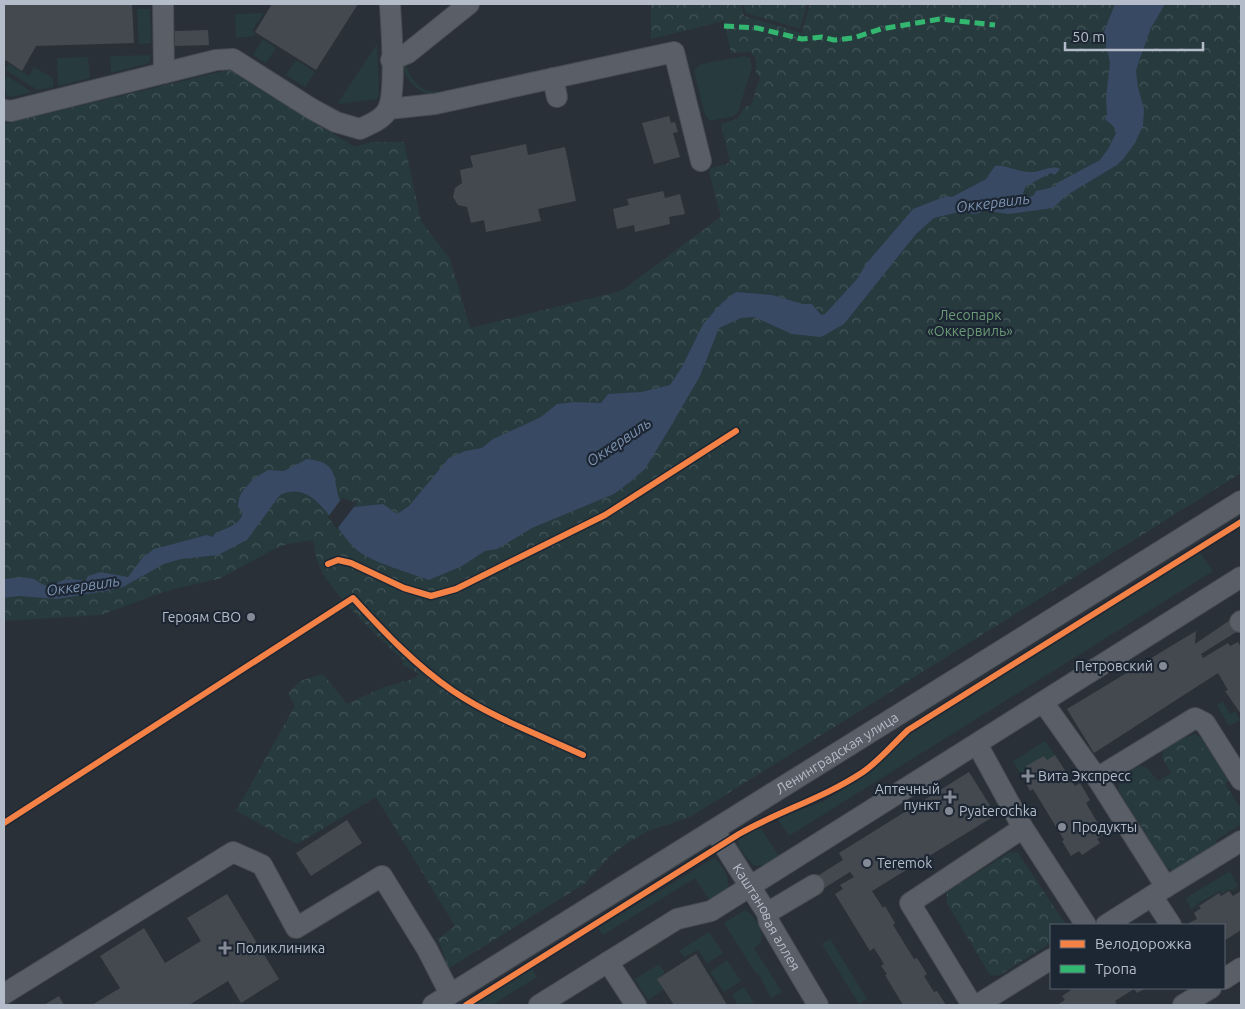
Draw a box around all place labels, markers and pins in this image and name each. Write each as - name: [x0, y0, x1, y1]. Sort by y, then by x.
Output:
- place label: Героям СВО: [162, 609, 241, 625]
- marker: Героям СВО: [245, 611, 257, 623]
- place label: Петровский: [1075, 658, 1153, 674]
- marker: Петровский: [1157, 660, 1169, 672]
- place label: Вита Экспресс: [1038, 768, 1131, 784]
- marker: Вита Экспресс: [1022, 770, 1034, 782]
- place label: Аптечный пункт: [875, 781, 940, 813]
- marker: Аптечный пункт: [944, 791, 956, 803]
- place label: Pyaterochka: [959, 803, 1037, 819]
- marker: Pyaterochka: [943, 805, 955, 817]
- place label: Продукты: [1072, 819, 1137, 835]
- marker: Продукты: [1056, 821, 1068, 833]
- place label: Teremok: [877, 855, 932, 871]
- marker: Teremok: [861, 857, 873, 869]
- place label: Поликлиника: [236, 940, 325, 956]
- marker: Поликлиника: [218, 941, 232, 955]

